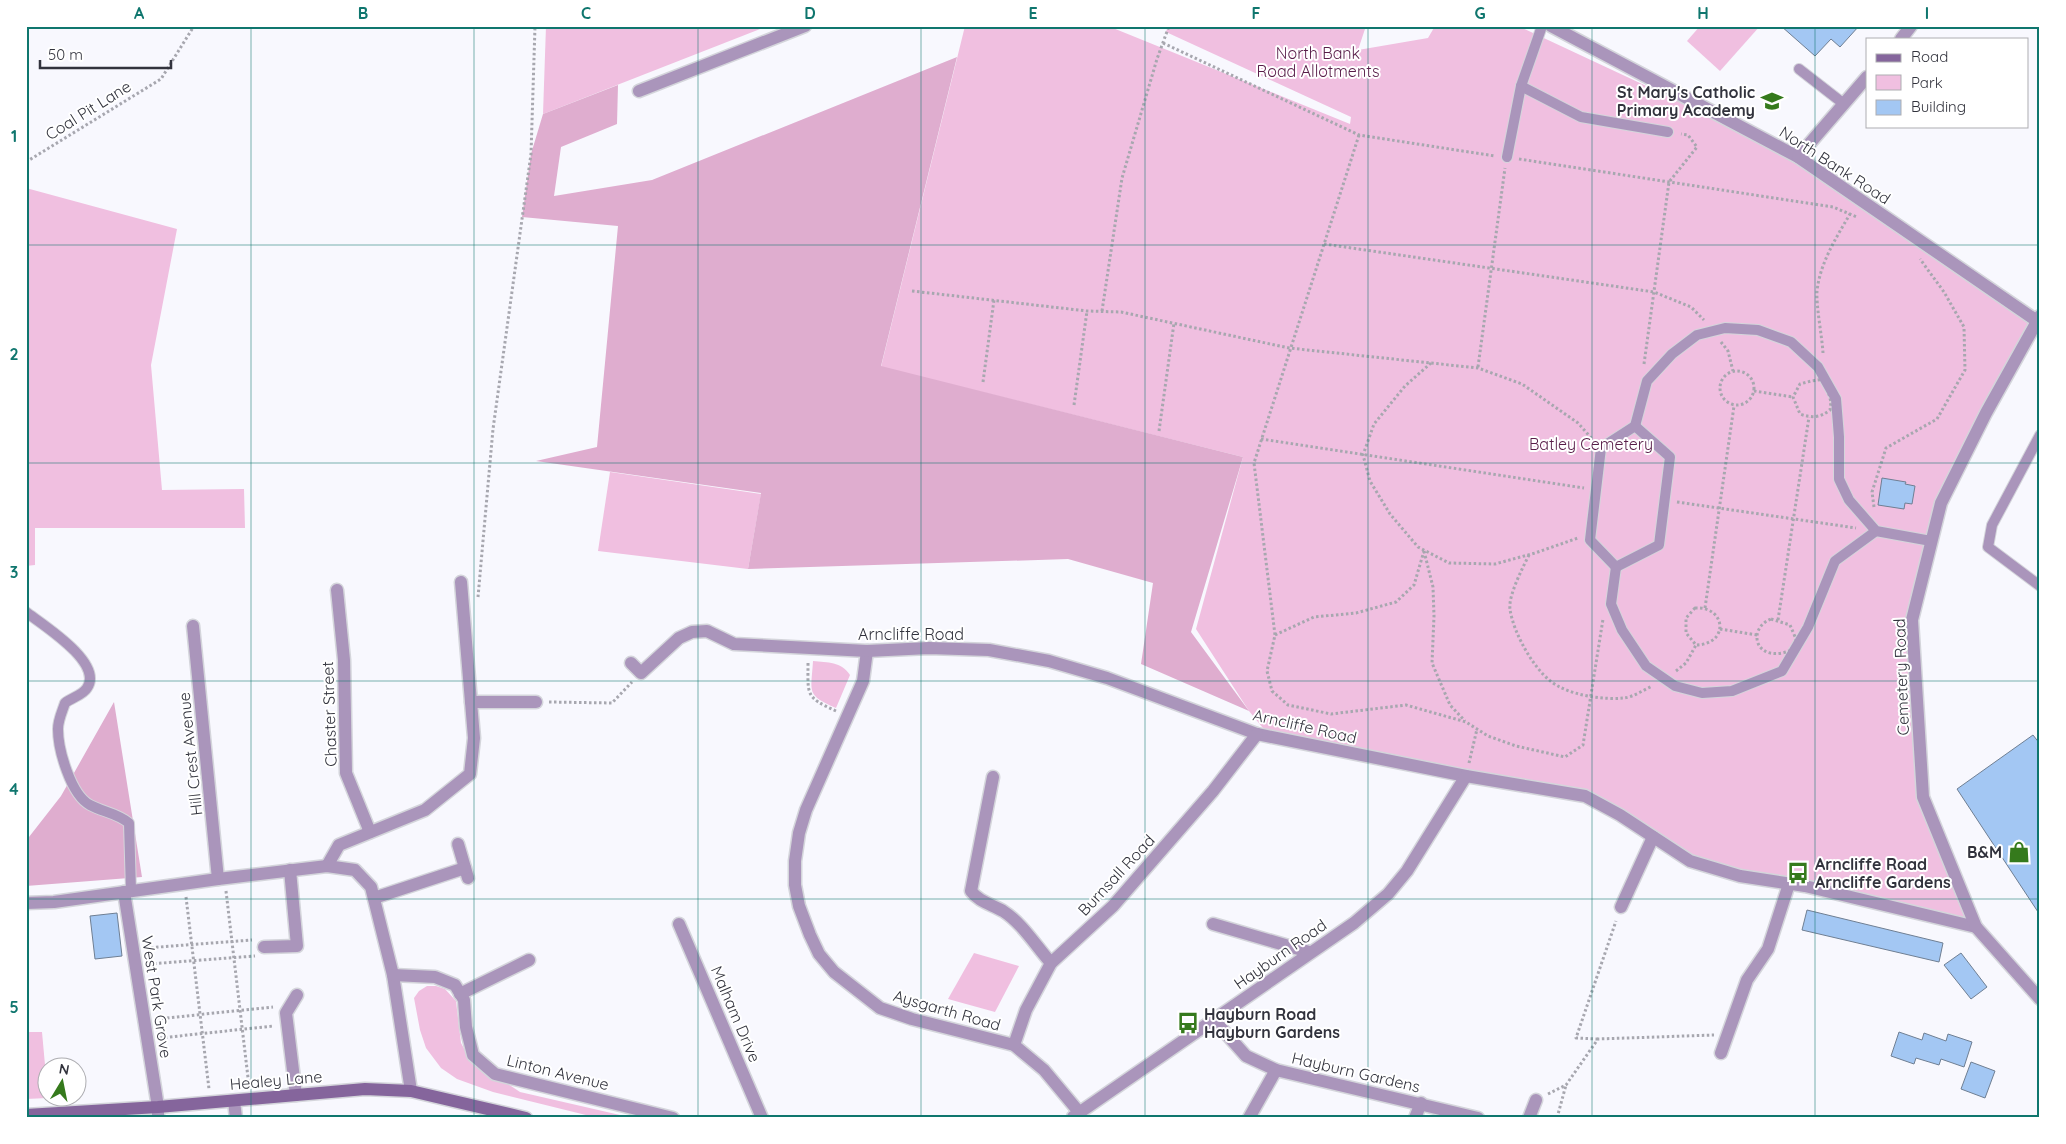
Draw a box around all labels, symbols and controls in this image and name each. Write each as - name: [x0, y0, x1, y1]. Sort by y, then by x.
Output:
- text: A: [134, 3, 145, 23]
- text: B: [358, 3, 368, 23]
- text: C: [581, 3, 591, 23]
- text: D: [804, 3, 816, 23]
- text: E: [1028, 3, 1038, 23]
- text: F: [1252, 3, 1261, 23]
- text: G: [1474, 3, 1486, 23]
- text: H: [1697, 3, 1709, 23]
- text: I: [1925, 3, 1929, 23]
- scale bar: [40, 38, 171, 70]
- legend: [1866, 38, 2028, 128]
- park label: North Bank Road Allotments: [1257, 43, 1379, 81]
- text: 50 m: [48, 45, 83, 64]
- text: Road: [1911, 47, 1948, 66]
- text: Park: [1911, 73, 1943, 92]
- street label: Coal Pit Lane: [42, 76, 134, 144]
- place label: St Mary's Catholic Primary Academy: [1617, 82, 1755, 120]
- school or university icon: St Mary's Catholic Primary Academy: [1759, 88, 1785, 114]
- text: Building: [1911, 97, 1966, 116]
- street label: North Bank Road: [1776, 122, 1894, 208]
- text: 1: [11, 126, 17, 146]
- text: 2: [9, 344, 19, 364]
- park label: Batley Cemetery: [1529, 434, 1653, 454]
- text: 3: [10, 562, 18, 582]
- street label: Cemetery Road: [1889, 618, 1913, 736]
- street label: Arncliffe Road: [858, 624, 964, 644]
- street label: Chaster Street: [317, 661, 341, 767]
- street label: Hill Crest Avenue: [174, 691, 206, 817]
- street label: Arncliffe Road: [1251, 704, 1359, 748]
- text: 4: [9, 779, 19, 799]
- street label: Burnsall Road: [1073, 830, 1159, 920]
- shop icon: B&M: [2006, 839, 2032, 865]
- place label: B&M: [1967, 842, 2002, 862]
- place label: Arncliffe Road Arncliffe Gardens: [1815, 854, 1951, 892]
- bus stop icon: Arncliffe Road Arncliffe Gardens: [1785, 860, 1811, 886]
- street label: Hayburn Road: [1230, 915, 1330, 993]
- street label: West Park Grove: [137, 934, 177, 1060]
- street label: Malham Drive: [707, 963, 765, 1065]
- street label: Aysgarth Road: [891, 985, 1003, 1035]
- text: 5: [9, 997, 19, 1017]
- place label: Hayburn Road Hayburn Gardens: [1204, 1004, 1340, 1042]
- bus stop icon: Hayburn Road Hayburn Gardens: [1175, 1010, 1201, 1036]
- street label: Hayburn Gardens: [1290, 1047, 1422, 1097]
- street label: Linton Avenue: [505, 1050, 611, 1094]
- north arrow: [38, 1056, 88, 1106]
- text: N: [58, 1059, 71, 1079]
- street label: Healey Lane: [229, 1066, 323, 1094]

